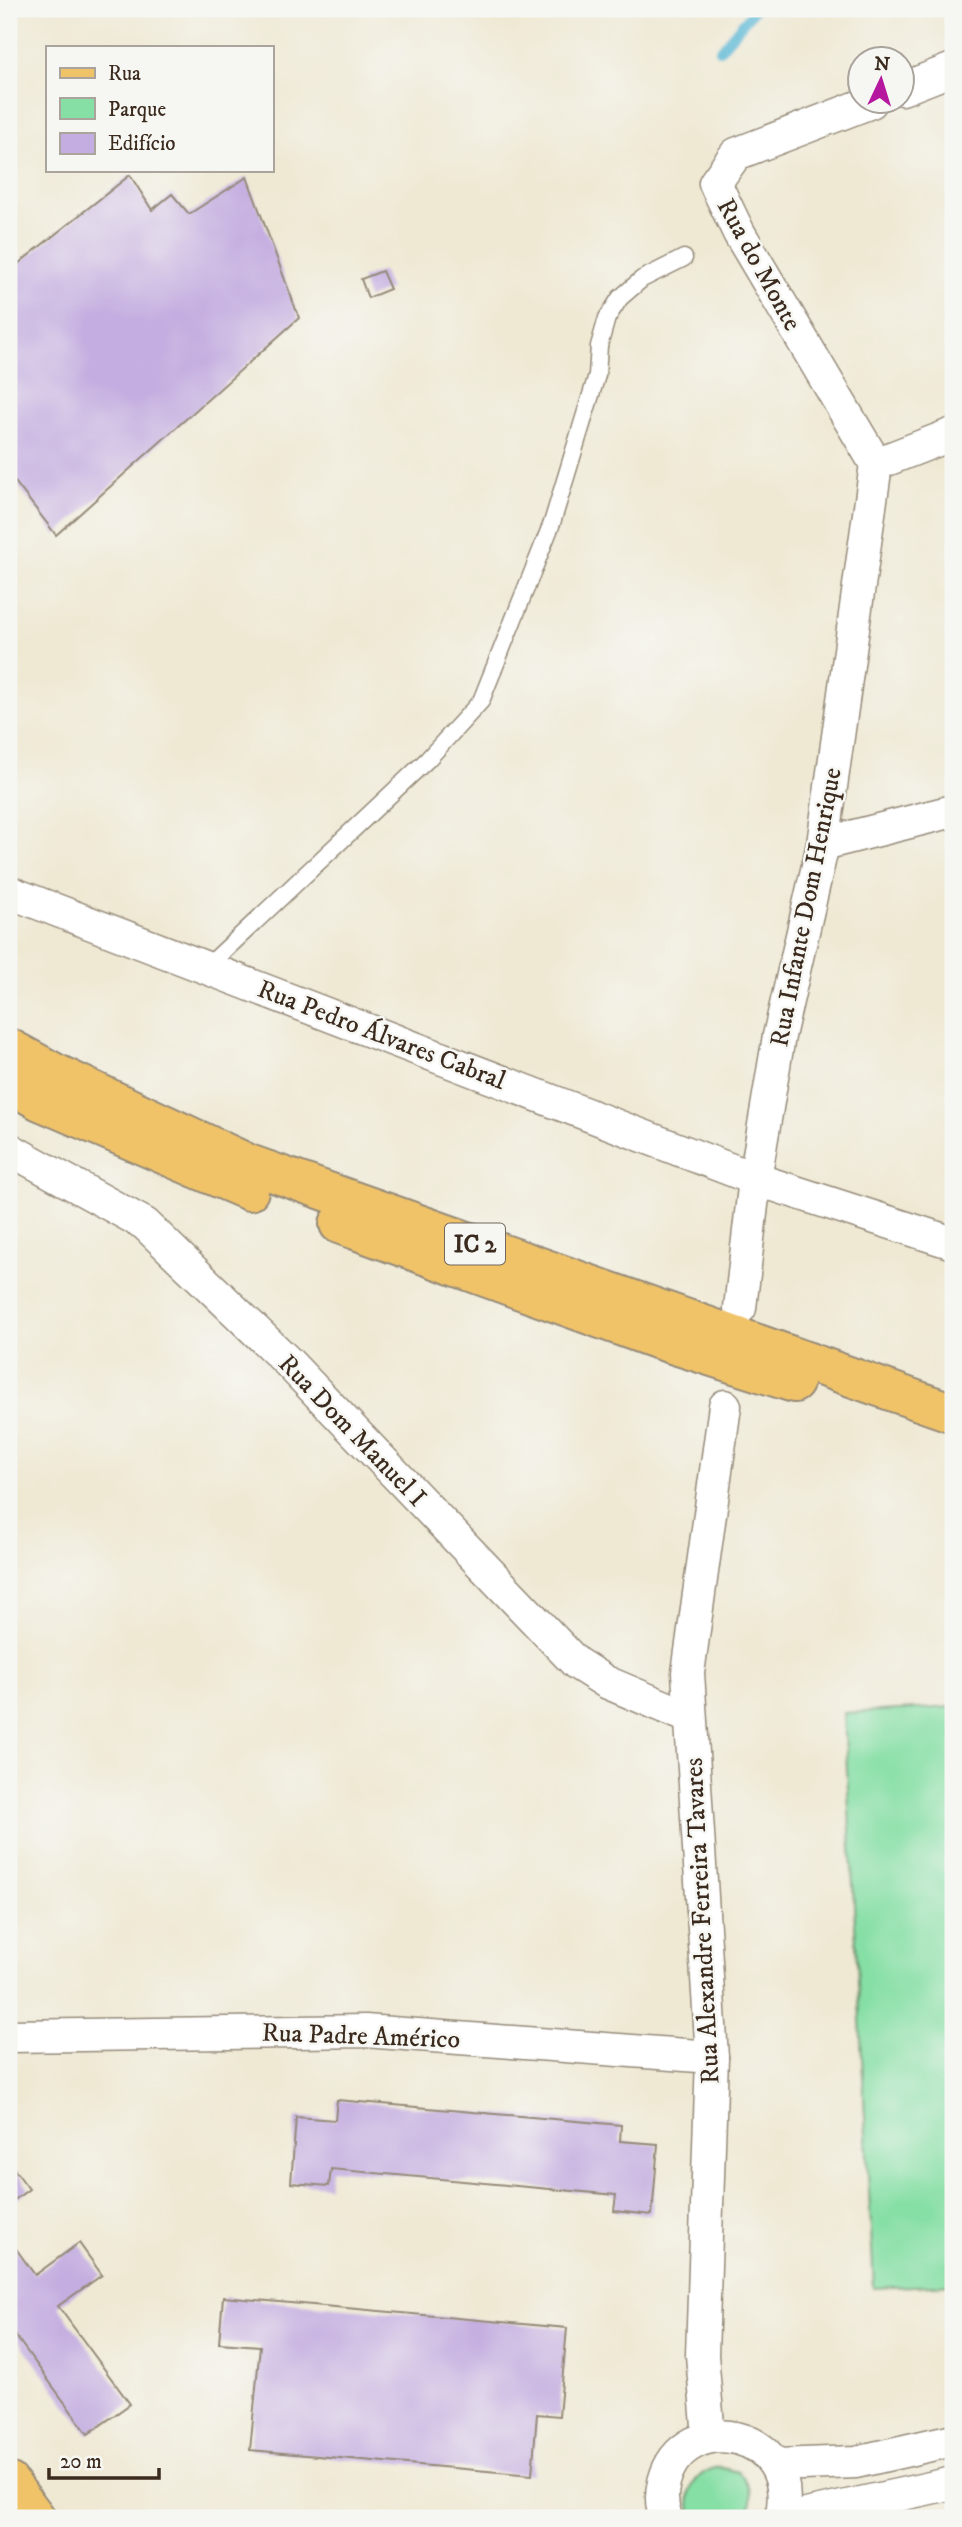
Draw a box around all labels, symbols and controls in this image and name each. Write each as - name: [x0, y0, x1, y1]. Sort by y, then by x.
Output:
- legend: [46, 46, 273, 172]
- north arrow: [846, 46, 916, 116]
- text: N: [873, 53, 891, 77]
- text: Rua: [108, 61, 141, 87]
- text: Parque: [108, 97, 166, 123]
- text: Edifício: [108, 131, 176, 157]
- street label: Rua do Monte: [709, 193, 809, 337]
- street label: Rua Infante Dom Henrique: [763, 765, 850, 1050]
- street label: Rua Pedro Álvares Cabral: [253, 972, 511, 1098]
- road number: IC 2: [445, 1224, 505, 1264]
- street label: Rua Dom Manuel I: [271, 1348, 433, 1514]
- street label: Rua Alexandre Ferreira Tavares: [677, 1757, 728, 2085]
- street label: Rua Padre Américo: [261, 2017, 461, 2056]
- scale bar: [49, 2436, 159, 2480]
- text: 20 m: [60, 2449, 102, 2475]

